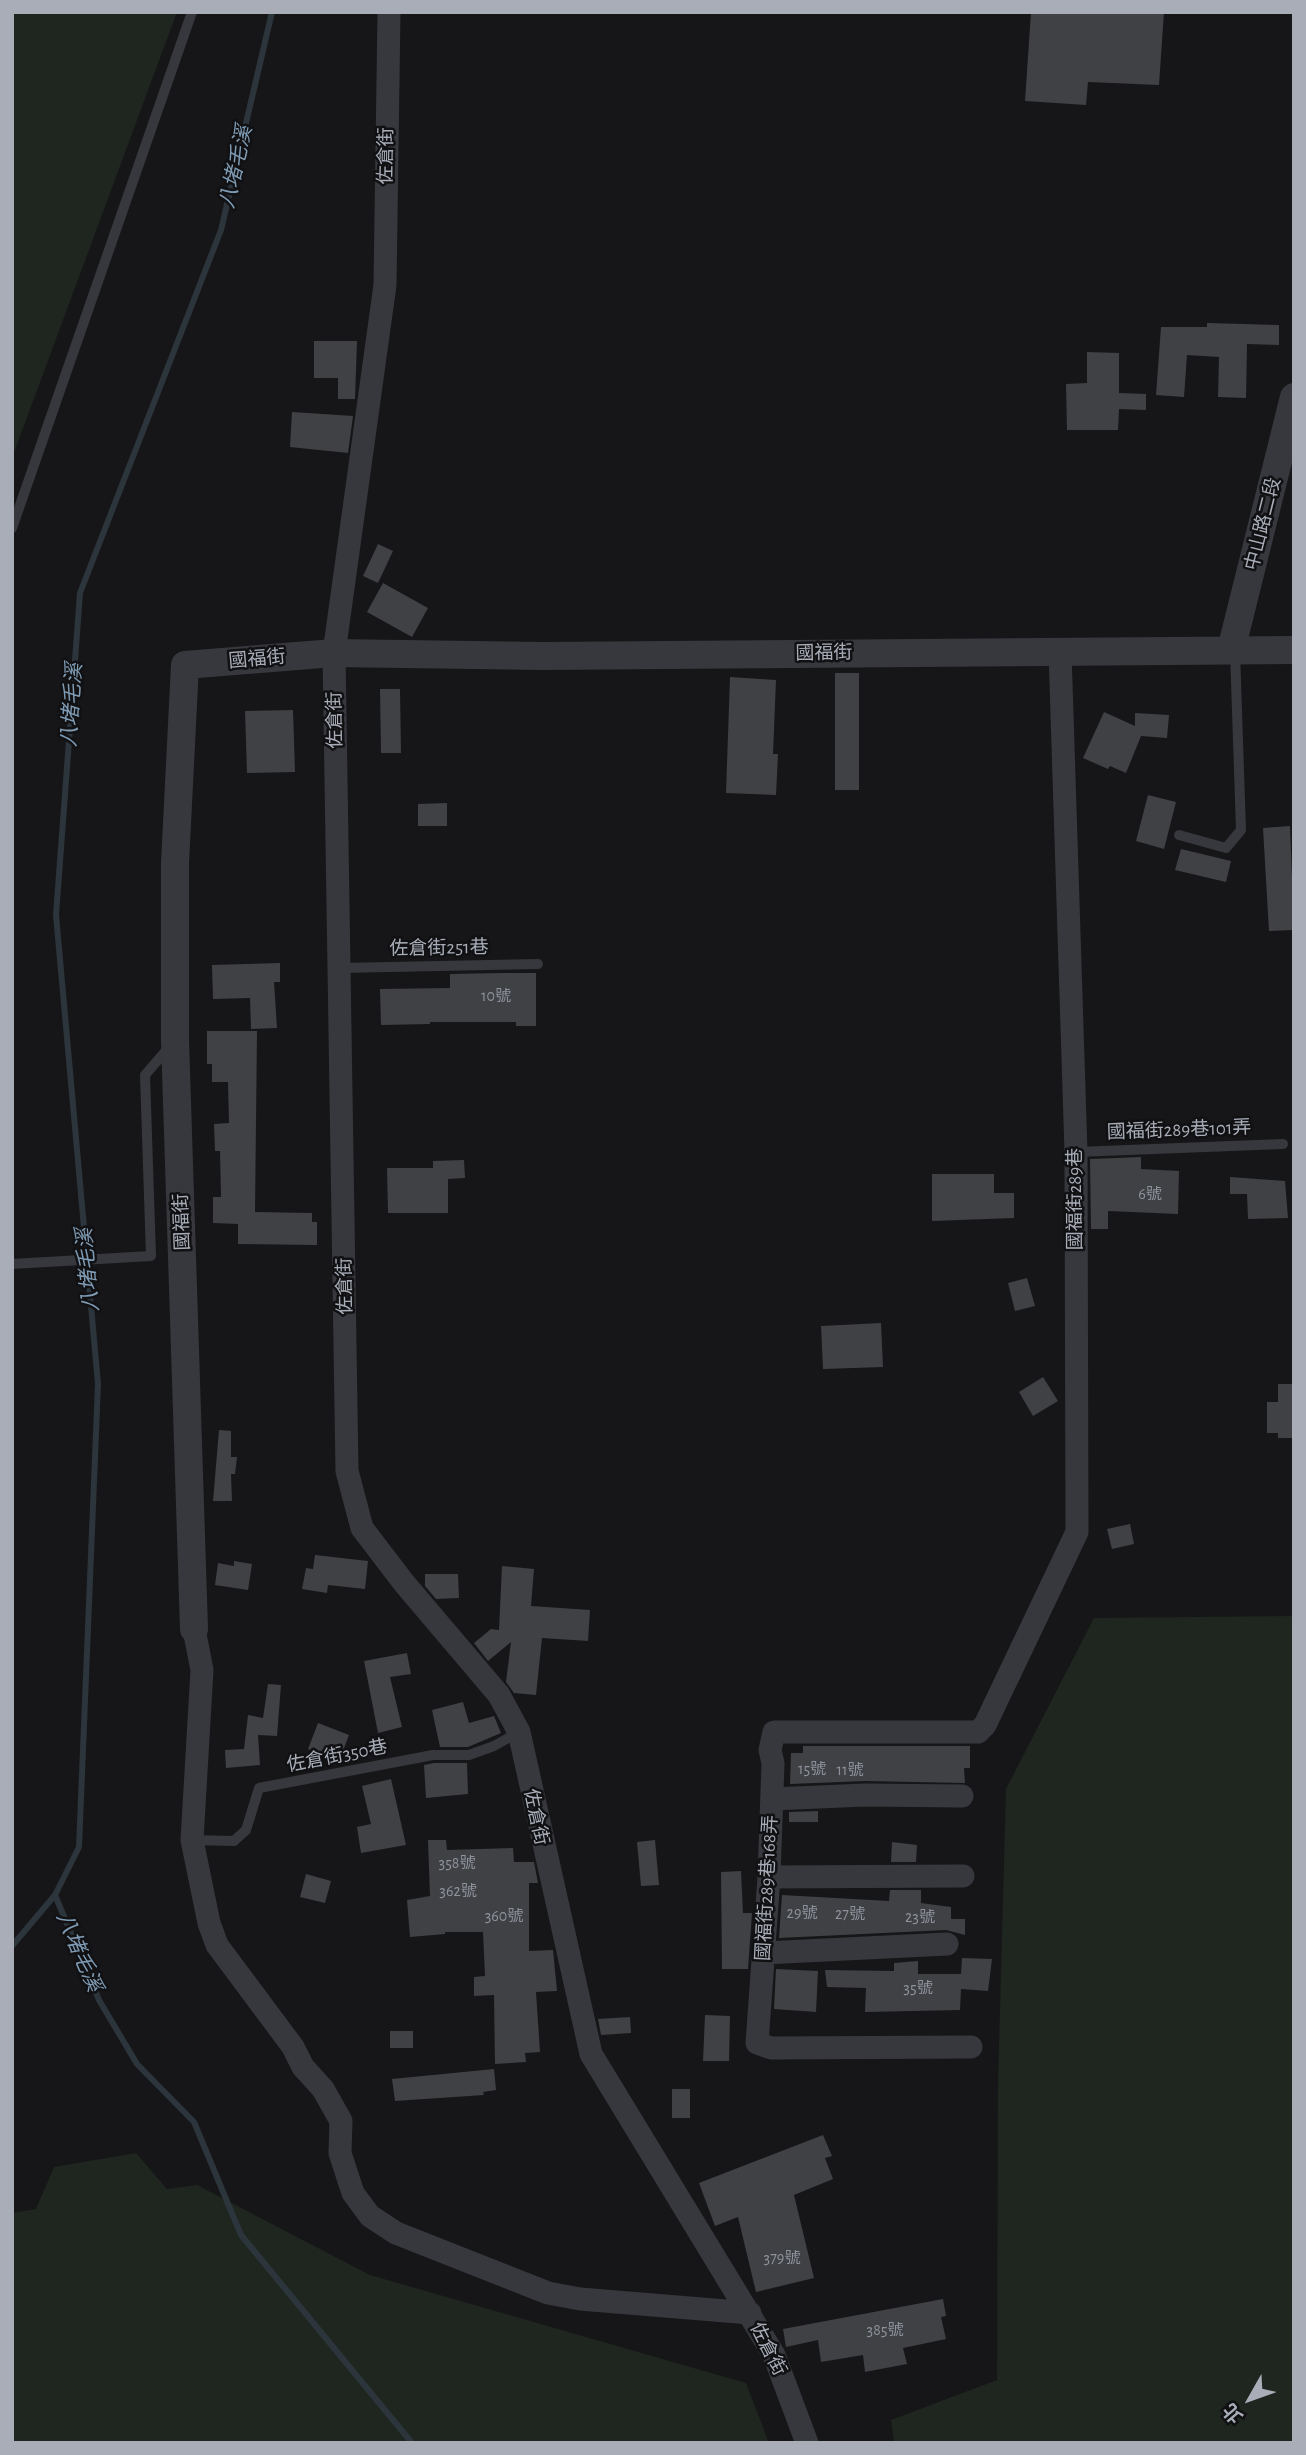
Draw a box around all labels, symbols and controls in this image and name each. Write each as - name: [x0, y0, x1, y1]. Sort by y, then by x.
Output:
- water label: 八堵毛溪: [214, 123, 258, 211]
- street label: 佐倉街: [374, 127, 398, 185]
- street label: 中山路二段: [1240, 475, 1286, 573]
- street label: 國福街: [795, 641, 853, 665]
- street label: 國福街: [228, 645, 286, 673]
- water label: 八堵毛溪: [57, 662, 87, 748]
- street label: 佐倉街: [323, 691, 347, 749]
- street label: 佐倉街251巷: [389, 936, 489, 960]
- house number: 10號: [481, 986, 511, 1006]
- street label: 國福街289巷101弄: [1106, 1116, 1252, 1144]
- street label: 國福街289巷: [1064, 1148, 1086, 1250]
- house number: 6號: [1138, 1184, 1162, 1204]
- street label: 國福街: [170, 1193, 194, 1251]
- water label: 八堵毛溪: [72, 1227, 104, 1313]
- street label: 佐倉街: [333, 1257, 357, 1315]
- street label: 佐倉街350巷: [285, 1735, 389, 1777]
- house number: 15號: [798, 1759, 826, 1779]
- house number: 11號: [836, 1760, 864, 1780]
- street label: 佐倉街: [519, 1787, 553, 1847]
- street label: 國福街289巷168弄: [752, 1814, 782, 1962]
- house number: 358號: [439, 1853, 475, 1873]
- house number: 362號: [439, 1881, 477, 1901]
- house number: 29號: [787, 1903, 817, 1923]
- house number: 27號: [835, 1904, 865, 1924]
- house number: 360號: [485, 1906, 523, 1926]
- house number: 23號: [905, 1907, 935, 1927]
- water label: 八堵毛溪: [51, 1908, 107, 1996]
- house number: 35號: [903, 1978, 933, 1998]
- house number: 379號: [764, 2248, 800, 2268]
- street label: 佐倉街: [745, 2318, 791, 2380]
- house number: 385號: [867, 2320, 903, 2340]
- north arrow: [1215, 2364, 1285, 2434]
- text: 北: [1220, 2399, 1247, 2426]

